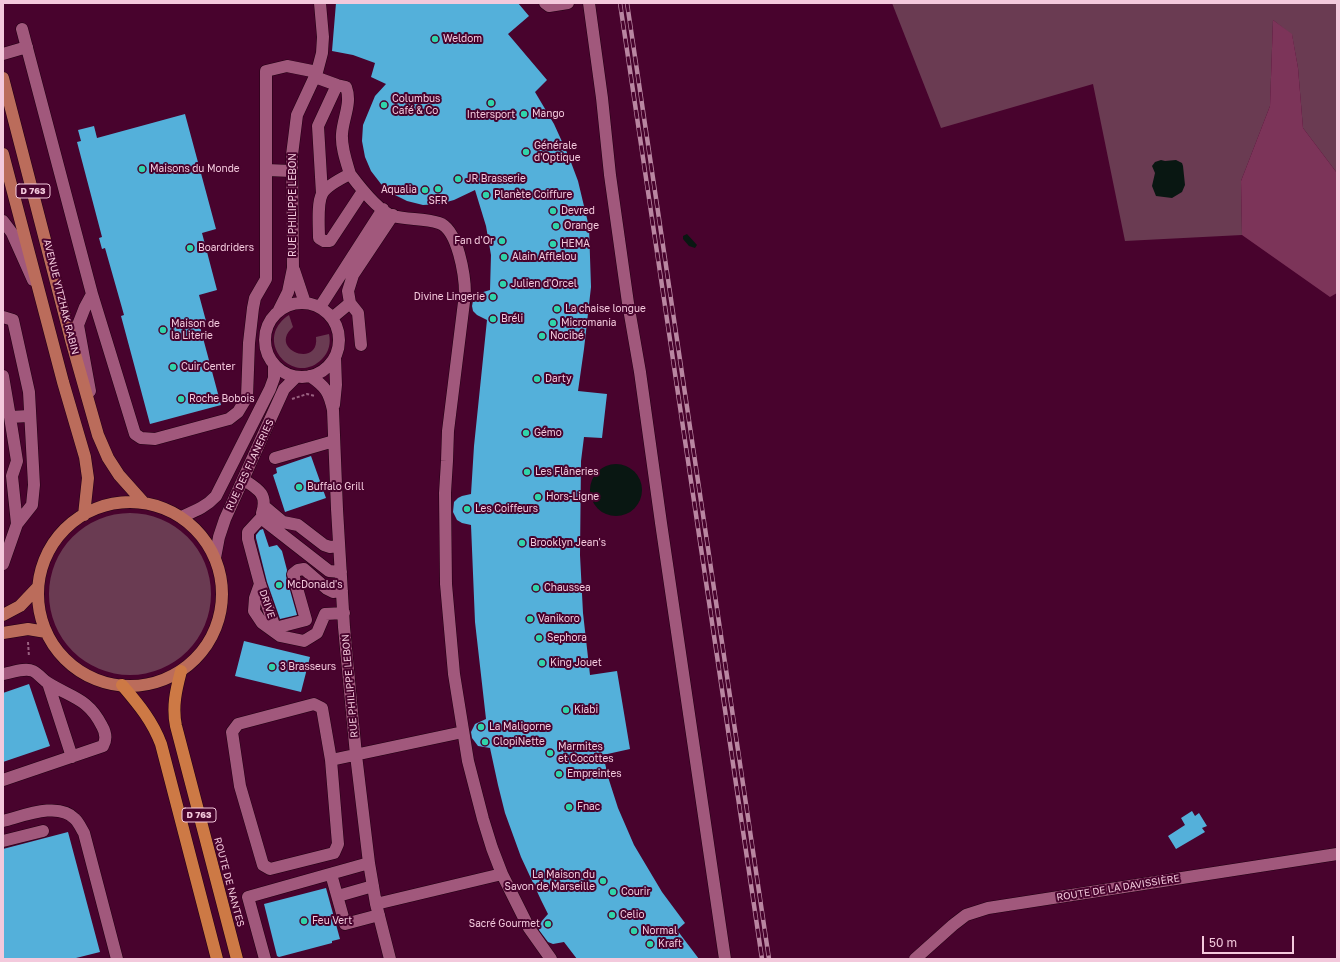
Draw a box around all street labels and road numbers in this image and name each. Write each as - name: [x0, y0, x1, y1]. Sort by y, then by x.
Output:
- street label: RUE PHILIPPE LEBON: [287, 153, 299, 257]
- road number: D 763: [16, 184, 50, 198]
- street label: AVENUE YITZHAK RABIN: [41, 238, 81, 356]
- street label: RUE DES FLANERIES: [224, 417, 276, 513]
- street label: DRIVE: [256, 588, 278, 620]
- street label: RUE PHILIPPE LEBON: [339, 634, 361, 738]
- road number: D 763: [182, 808, 216, 822]
- street label: ROUTE DE NANTES: [211, 836, 247, 928]
- street label: ROUTE DE LA DAVISSIÈRE: [1056, 872, 1180, 904]

